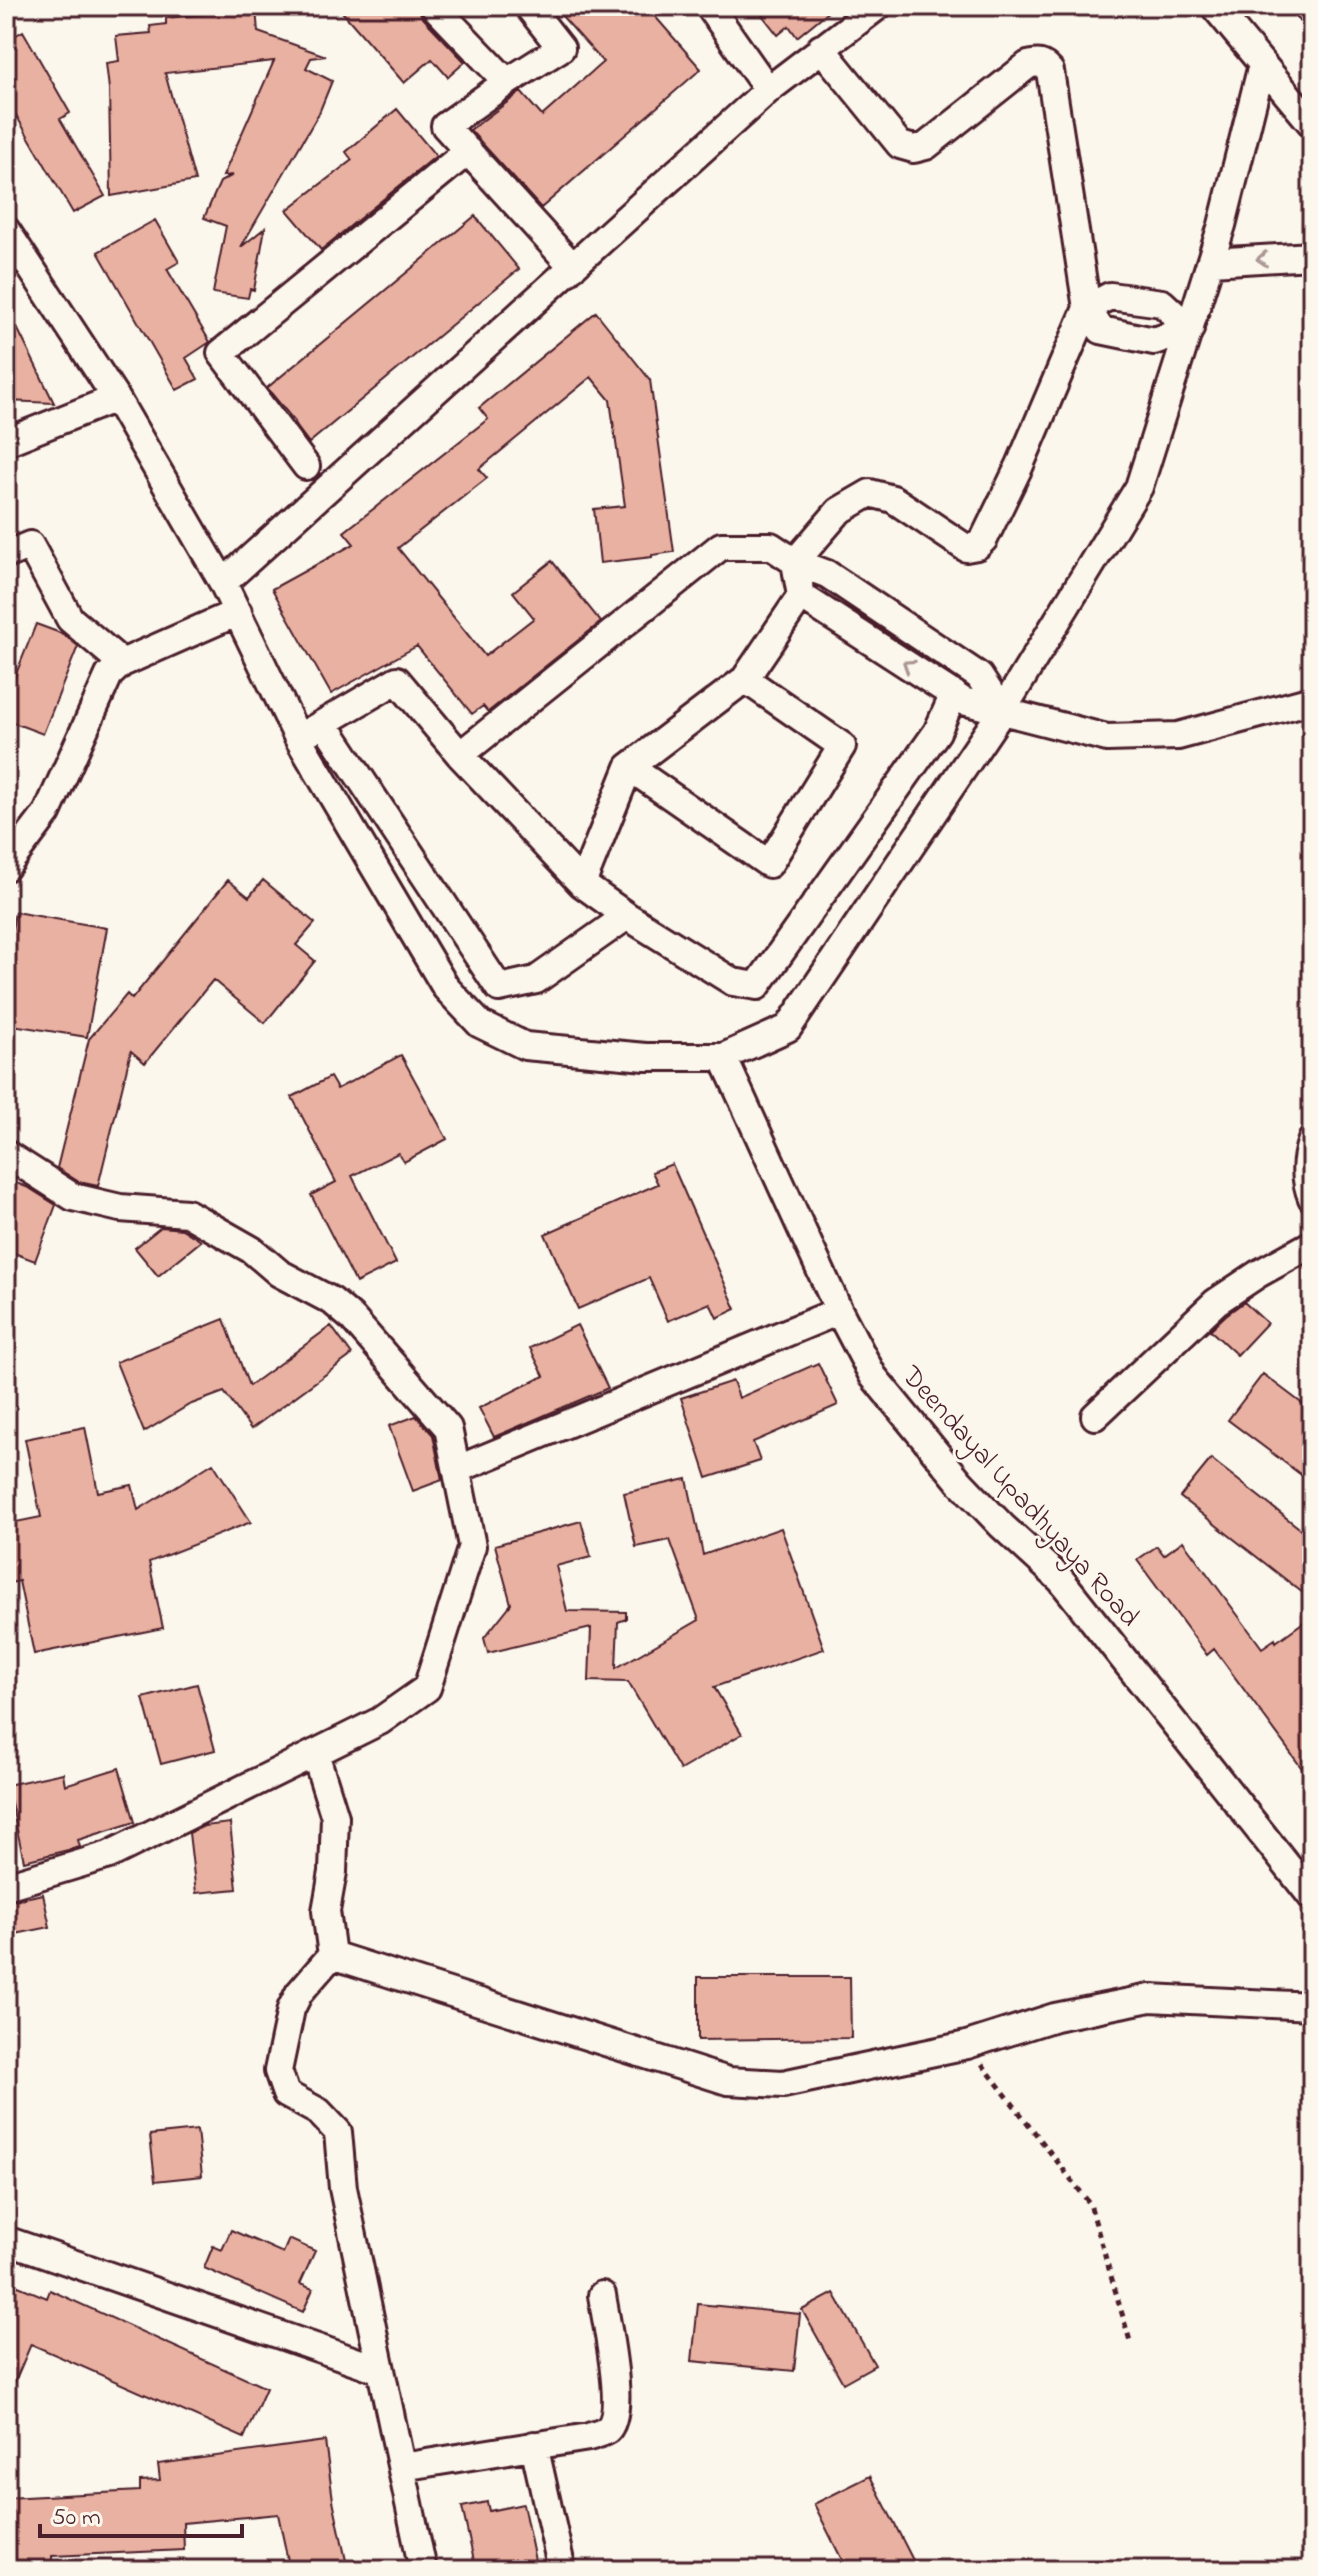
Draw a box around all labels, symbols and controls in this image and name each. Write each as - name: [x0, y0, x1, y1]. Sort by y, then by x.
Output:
- one-way arrow: [1255, 250, 1268, 267]
- one-way arrow: [902, 659, 917, 674]
- street label: Deendayal Upadhyaya Road: [890, 1357, 1148, 1637]
- scale bar: [40, 2488, 242, 2538]
- text: 50 m: [52, 2501, 101, 2536]

